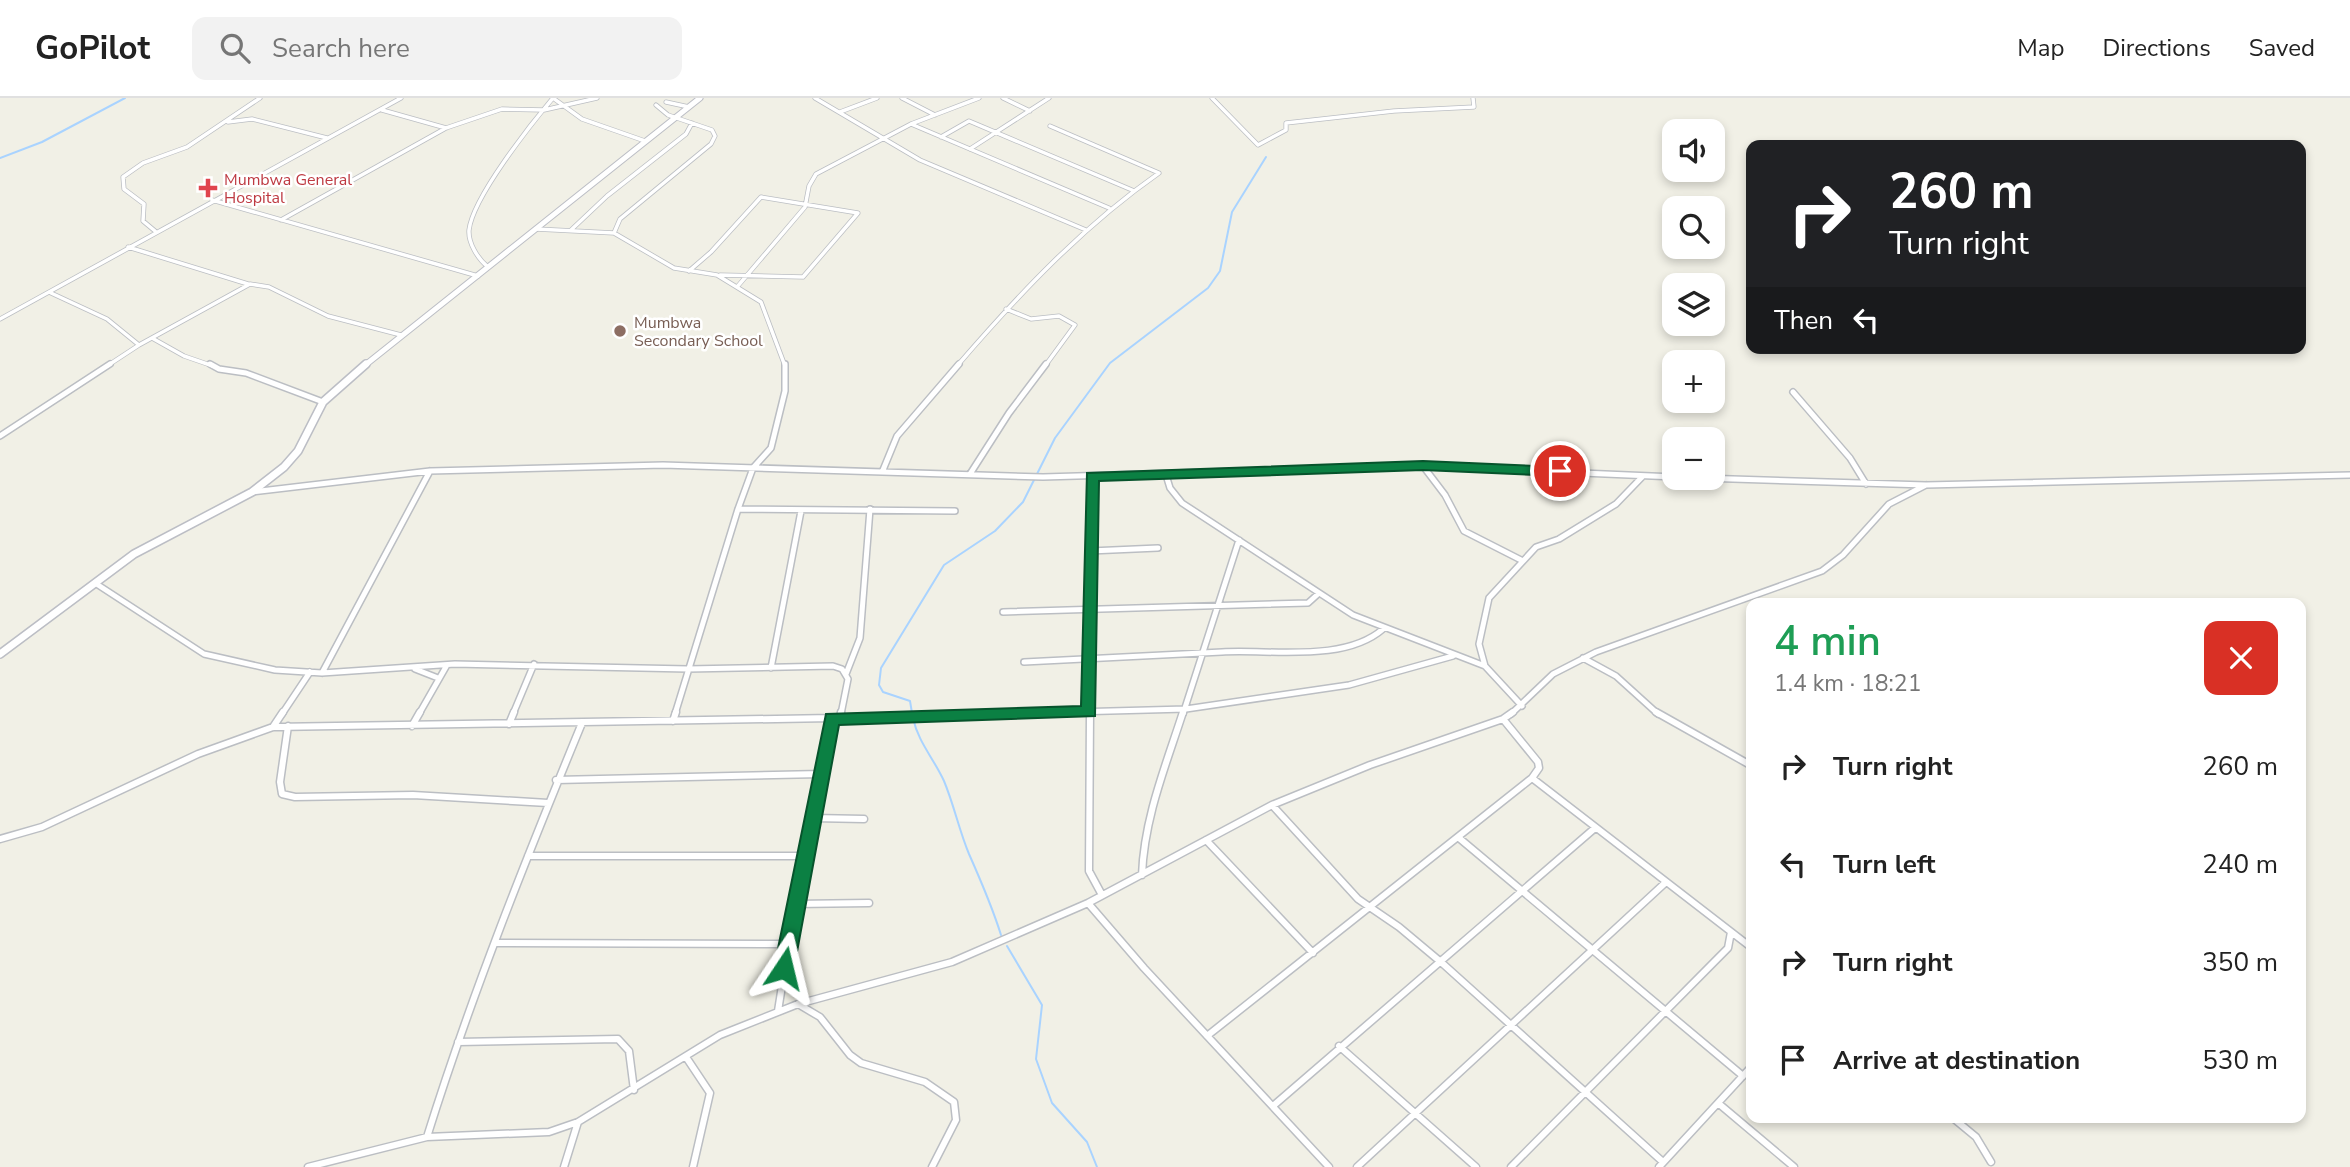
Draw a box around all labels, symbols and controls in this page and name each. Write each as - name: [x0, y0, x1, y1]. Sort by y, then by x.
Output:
- search box: [192, 17, 682, 80]
- text: GoPilot: [35, 26, 150, 71]
- icon: search: [216, 29, 254, 67]
- text: Search here: [272, 31, 410, 66]
- text: Map: [2017, 32, 2064, 64]
- text: Directions: [2102, 32, 2211, 64]
- text: Saved: [2249, 32, 2315, 64]
- map controls: [1662, 119, 1725, 490]
- button: sound: [1662, 119, 1725, 182]
- text: 260 m: [1889, 158, 2033, 225]
- icon: right: [1774, 168, 1865, 259]
- place label: Mumbwa General Hospital: [224, 169, 352, 209]
- marker: Mumbwa General Hospital: [198, 178, 218, 198]
- button: search: [1662, 196, 1725, 259]
- text: Turn right: [1889, 222, 2029, 265]
- button: layers: [1662, 273, 1725, 336]
- icon: left: [1847, 301, 1885, 339]
- text: Then: [1774, 303, 1833, 338]
- place label: Mumbwa Secondary School: [634, 312, 763, 352]
- marker: Mumbwa Secondary School: [612, 323, 628, 339]
- button: +: [1662, 350, 1725, 413]
- button: −: [1662, 427, 1725, 490]
- pin: [1530, 441, 1590, 501]
- icon: arrive: [1541, 452, 1579, 490]
- text: 4 min: [1774, 613, 1881, 670]
- button: close: [2204, 621, 2278, 695]
- text: 1.4 km · 18:21: [1774, 668, 1921, 699]
- icon: right: [1774, 747, 1812, 785]
- text: Turn right: [1833, 749, 1952, 784]
- text: 260 m: [2202, 749, 2278, 784]
- icon: left: [1774, 845, 1812, 883]
- text: Turn left: [1833, 847, 1936, 882]
- text: 240 m: [2202, 847, 2278, 882]
- position arrow: [747, 931, 821, 1005]
- icon: right: [1774, 943, 1812, 981]
- text: Turn right: [1833, 945, 1952, 980]
- text: 350 m: [2202, 945, 2278, 980]
- icon: arrive: [1774, 1041, 1812, 1079]
- text: Arrive at destination: [1833, 1043, 2080, 1078]
- text: 530 m: [2202, 1043, 2278, 1078]

